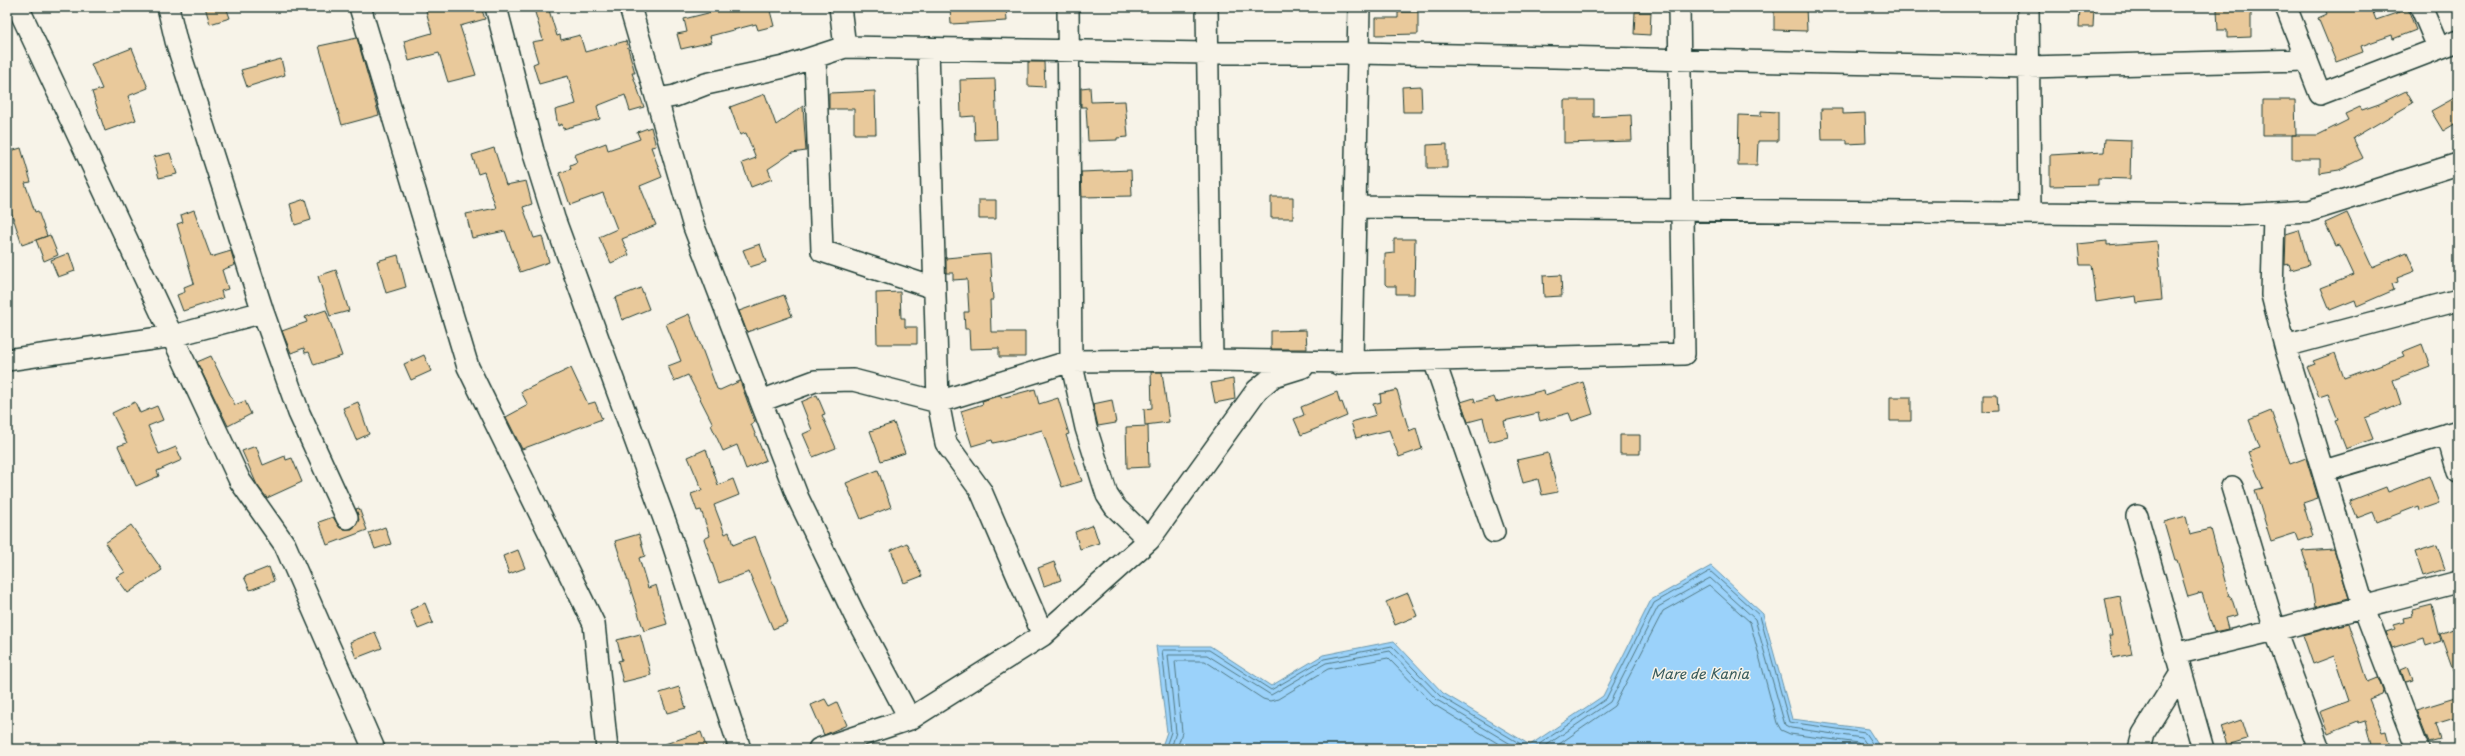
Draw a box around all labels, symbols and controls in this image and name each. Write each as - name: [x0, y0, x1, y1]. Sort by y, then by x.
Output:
- water label: Mare de Kania: [1651, 663, 1749, 684]

